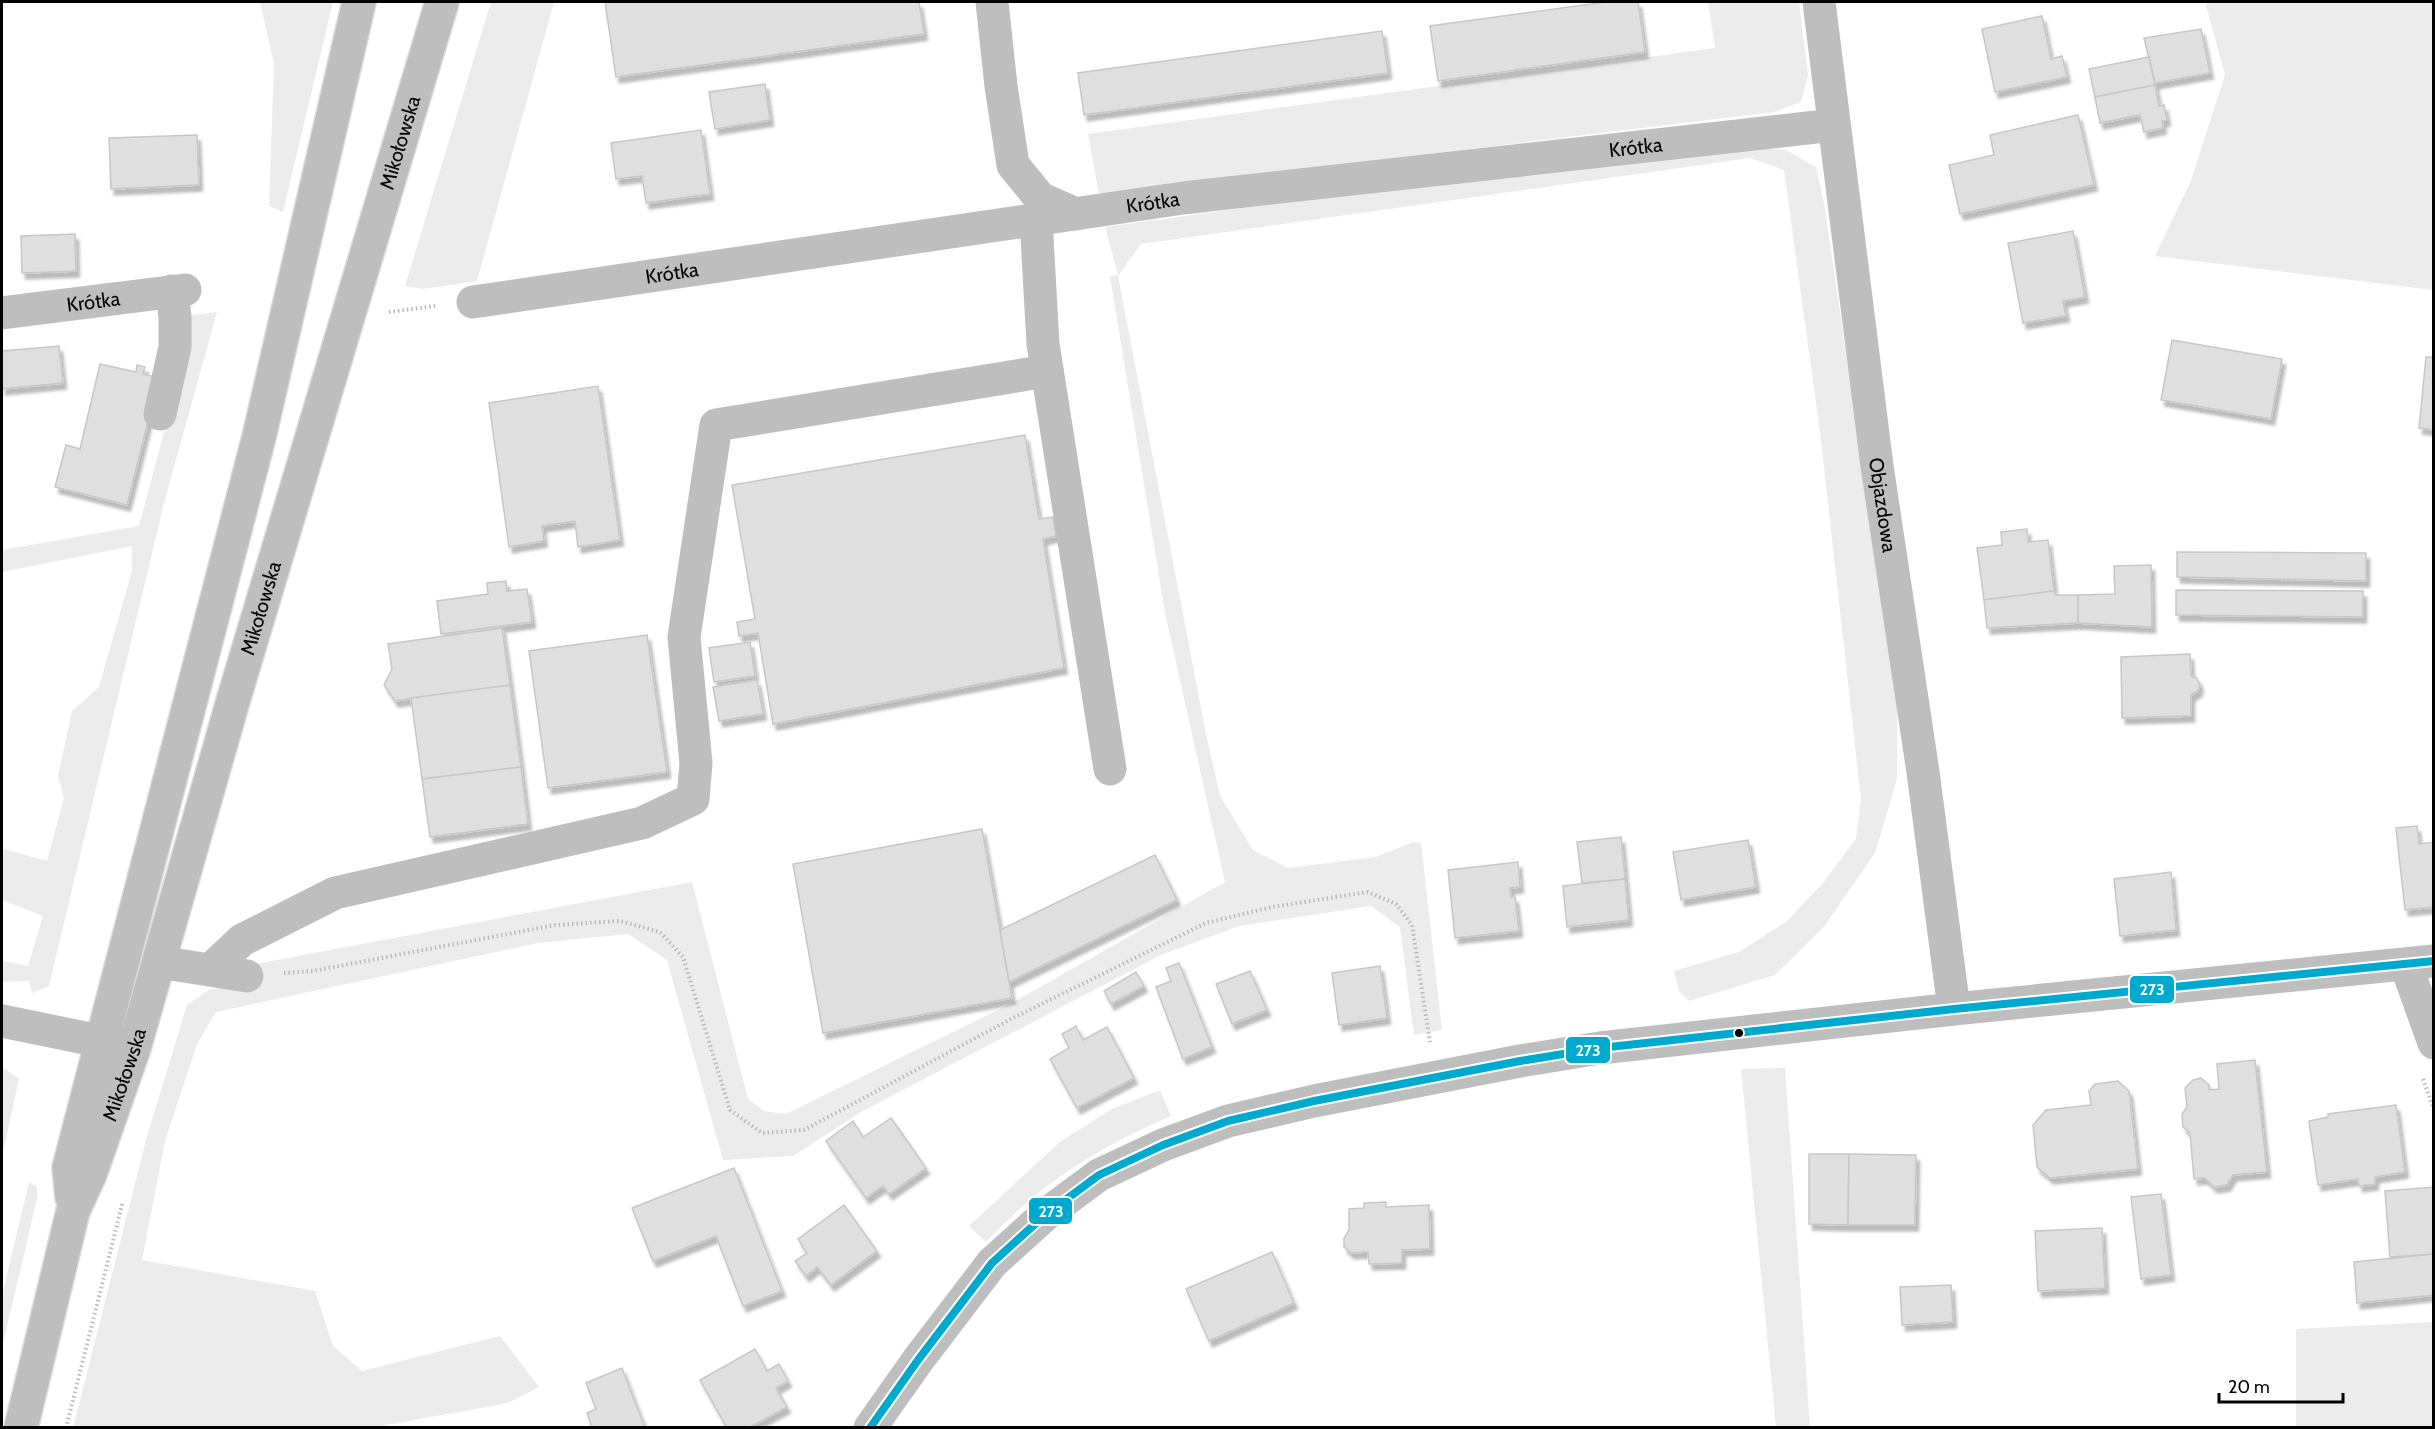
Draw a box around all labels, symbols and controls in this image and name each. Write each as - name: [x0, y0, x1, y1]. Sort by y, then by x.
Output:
- street label: Mikołowska: [375, 92, 425, 192]
- street label: Krótka: [1608, 132, 1664, 162]
- street label: Krótka: [1125, 187, 1181, 218]
- street label: Krótka: [644, 257, 700, 289]
- street label: Krótka: [65, 286, 122, 317]
- street label: Objazdowa: [1864, 456, 1902, 554]
- street label: Mikołowska: [235, 558, 286, 658]
- line badge: 273: [2129, 975, 2175, 1004]
- text: 273: [2139, 980, 2165, 999]
- street label: Mikołowska: [97, 1025, 151, 1124]
- unlabelled marker: [1733, 1027, 1745, 1039]
- line badge: 273: [1565, 1036, 1611, 1064]
- text: 273: [1575, 1041, 1601, 1060]
- line badge: 273: [1028, 1197, 1073, 1225]
- text: 273: [1038, 1202, 1064, 1221]
- scale bar: [2219, 1366, 2344, 1404]
- text: 20 m: [2228, 1376, 2270, 1398]

